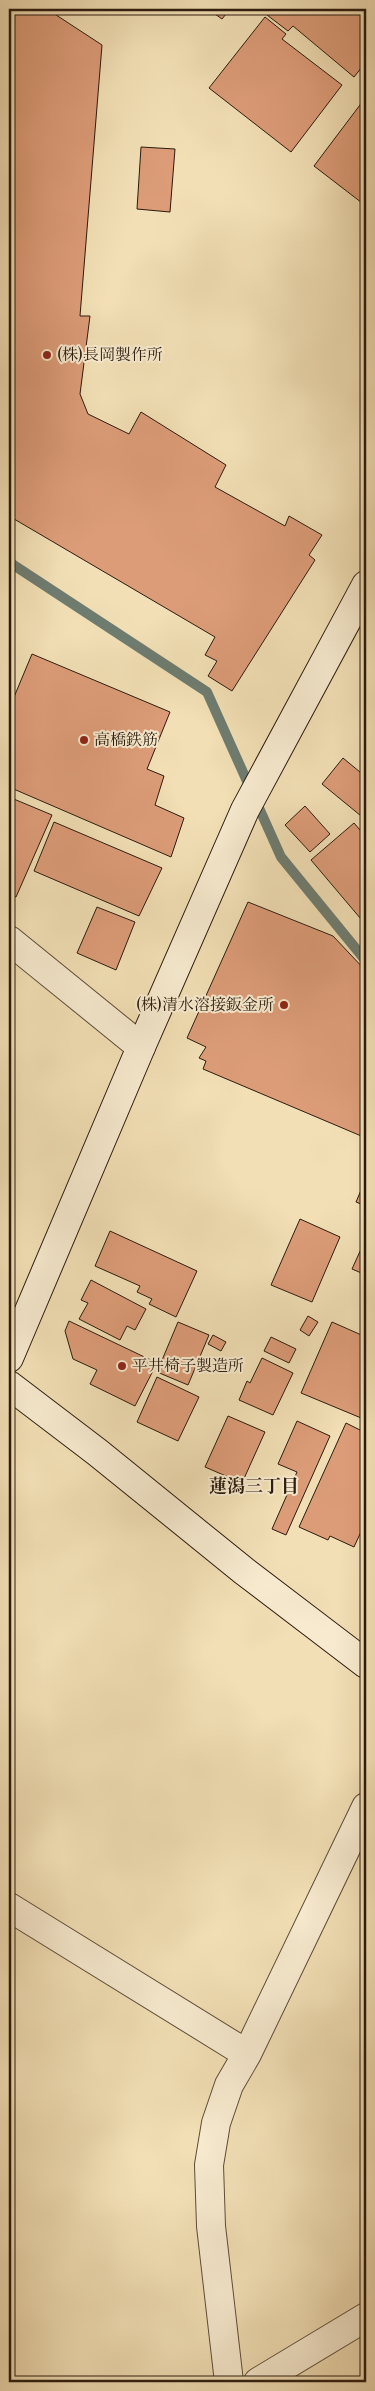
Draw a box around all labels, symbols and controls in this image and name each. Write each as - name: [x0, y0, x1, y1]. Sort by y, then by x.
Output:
- place label: (株)長岡製作所: [57, 345, 163, 365]
- marker: (株)長岡製作所: [41, 349, 53, 361]
- place label: 高橋鉄筋: [94, 730, 158, 750]
- marker: 高橋鉄筋: [78, 734, 90, 746]
- place label: (株)清水溶接鈑金所: [136, 995, 274, 1015]
- marker: (株)清水溶接鈑金所: [278, 999, 290, 1011]
- place label: 平井椅子製造所: [132, 1356, 244, 1376]
- marker: 平井椅子製造所: [116, 1360, 128, 1372]
- district label: 蓮潟三丁目: [209, 1475, 299, 1498]

